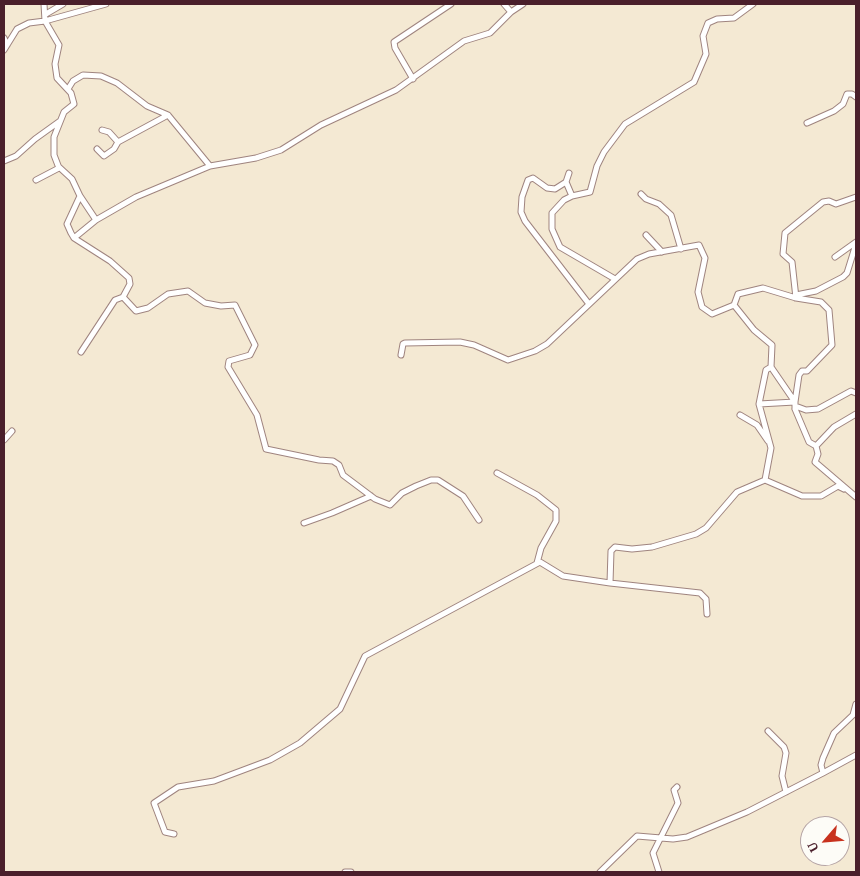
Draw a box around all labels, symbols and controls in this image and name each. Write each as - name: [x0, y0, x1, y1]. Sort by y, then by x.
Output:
- north arrow: [800, 816, 850, 866]
- text: U: [801, 839, 824, 856]

